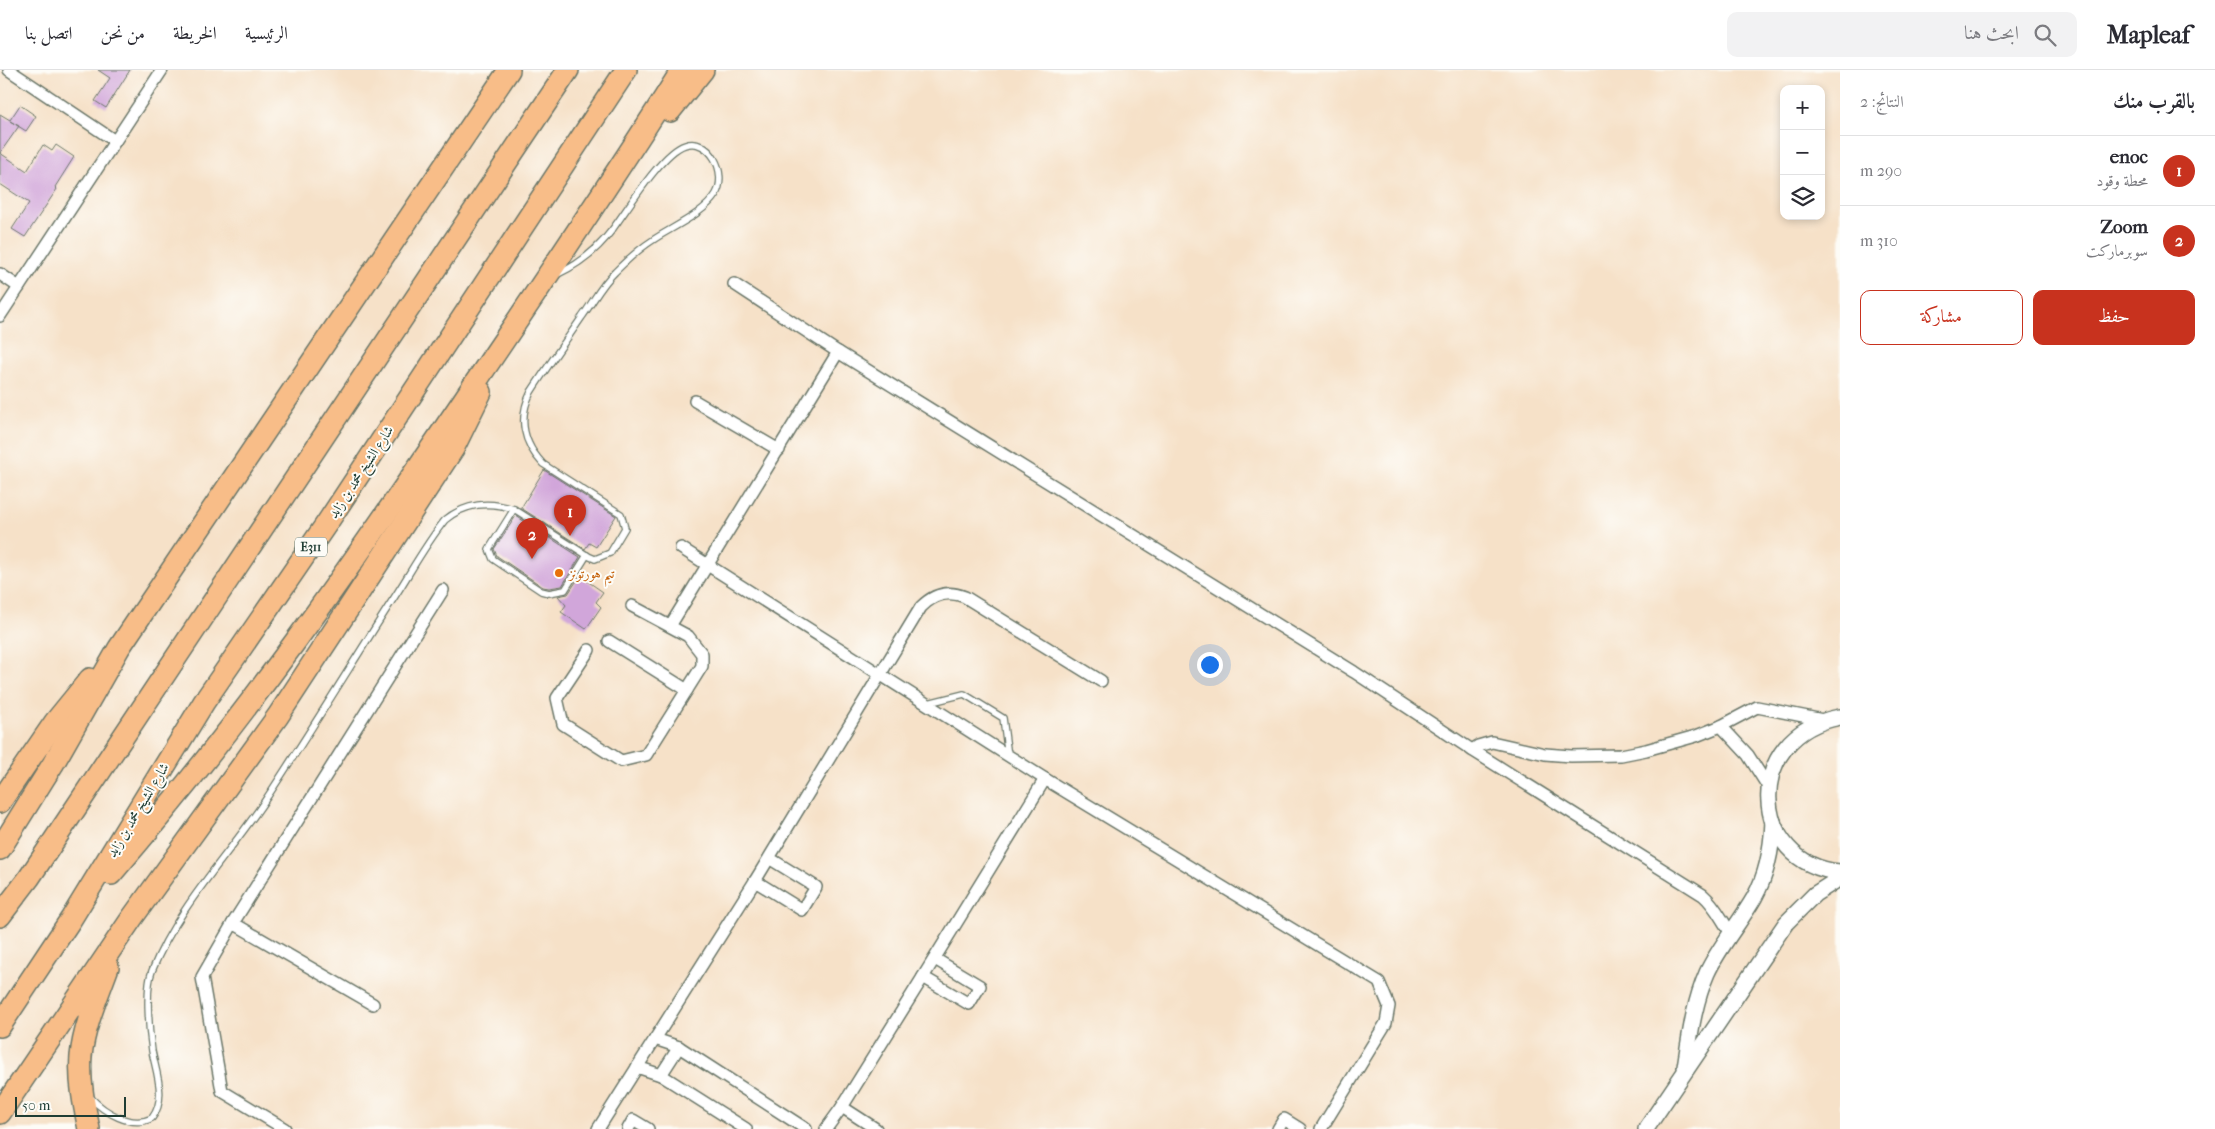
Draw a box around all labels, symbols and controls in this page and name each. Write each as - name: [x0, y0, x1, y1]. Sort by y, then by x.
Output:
- search box: [1727, 12, 2077, 57]
- icon: search: [2031, 21, 2059, 49]
- text: Mapleaf: [2107, 21, 2190, 49]
- text: ابحث هنا: [1964, 22, 2019, 44]
- text: اتصل بنا: [25, 23, 72, 44]
- text: من نحن: [100, 23, 145, 44]
- text: الخريطة: [173, 23, 217, 44]
- text: الرئيسية: [245, 23, 288, 44]
- map controls: [1780, 85, 1825, 220]
- button: +: [1780, 85, 1825, 130]
- text: بالقرب منك: [2113, 89, 2195, 113]
- text: النتائج: 2: [1860, 92, 1904, 111]
- button: −: [1780, 130, 1825, 175]
- text: enoc: [2110, 146, 2148, 168]
- text: 290 m: [1860, 161, 1902, 180]
- text: 1: [2176, 161, 2182, 180]
- text: محطة وقود: [2096, 171, 2148, 190]
- button: layers: [1780, 175, 1825, 220]
- text: Zoom: [2100, 216, 2148, 238]
- text: 310 m: [1860, 231, 1898, 250]
- text: 2: [2175, 231, 2183, 250]
- text: سوبرماركت: [2086, 241, 2148, 260]
- button: مشاركة: [1860, 290, 2023, 345]
- button: حفظ: [2033, 290, 2195, 345]
- street label: شارع الشيخ محمد بن زايد: [325, 422, 401, 524]
- pin: 1: [554, 495, 586, 536]
- pin: 2: [516, 518, 548, 559]
- road number: E311: [295, 538, 327, 557]
- place label: تيم هورتونز: [567, 565, 615, 587]
- marker: تيم هورتونز: [553, 567, 565, 579]
- your location: [1197, 652, 1223, 678]
- street label: شارع الشيخ محمد بن زايد: [103, 760, 176, 862]
- scale bar: [15, 1094, 126, 1117]
- text: 50 m: [22, 1097, 50, 1114]

